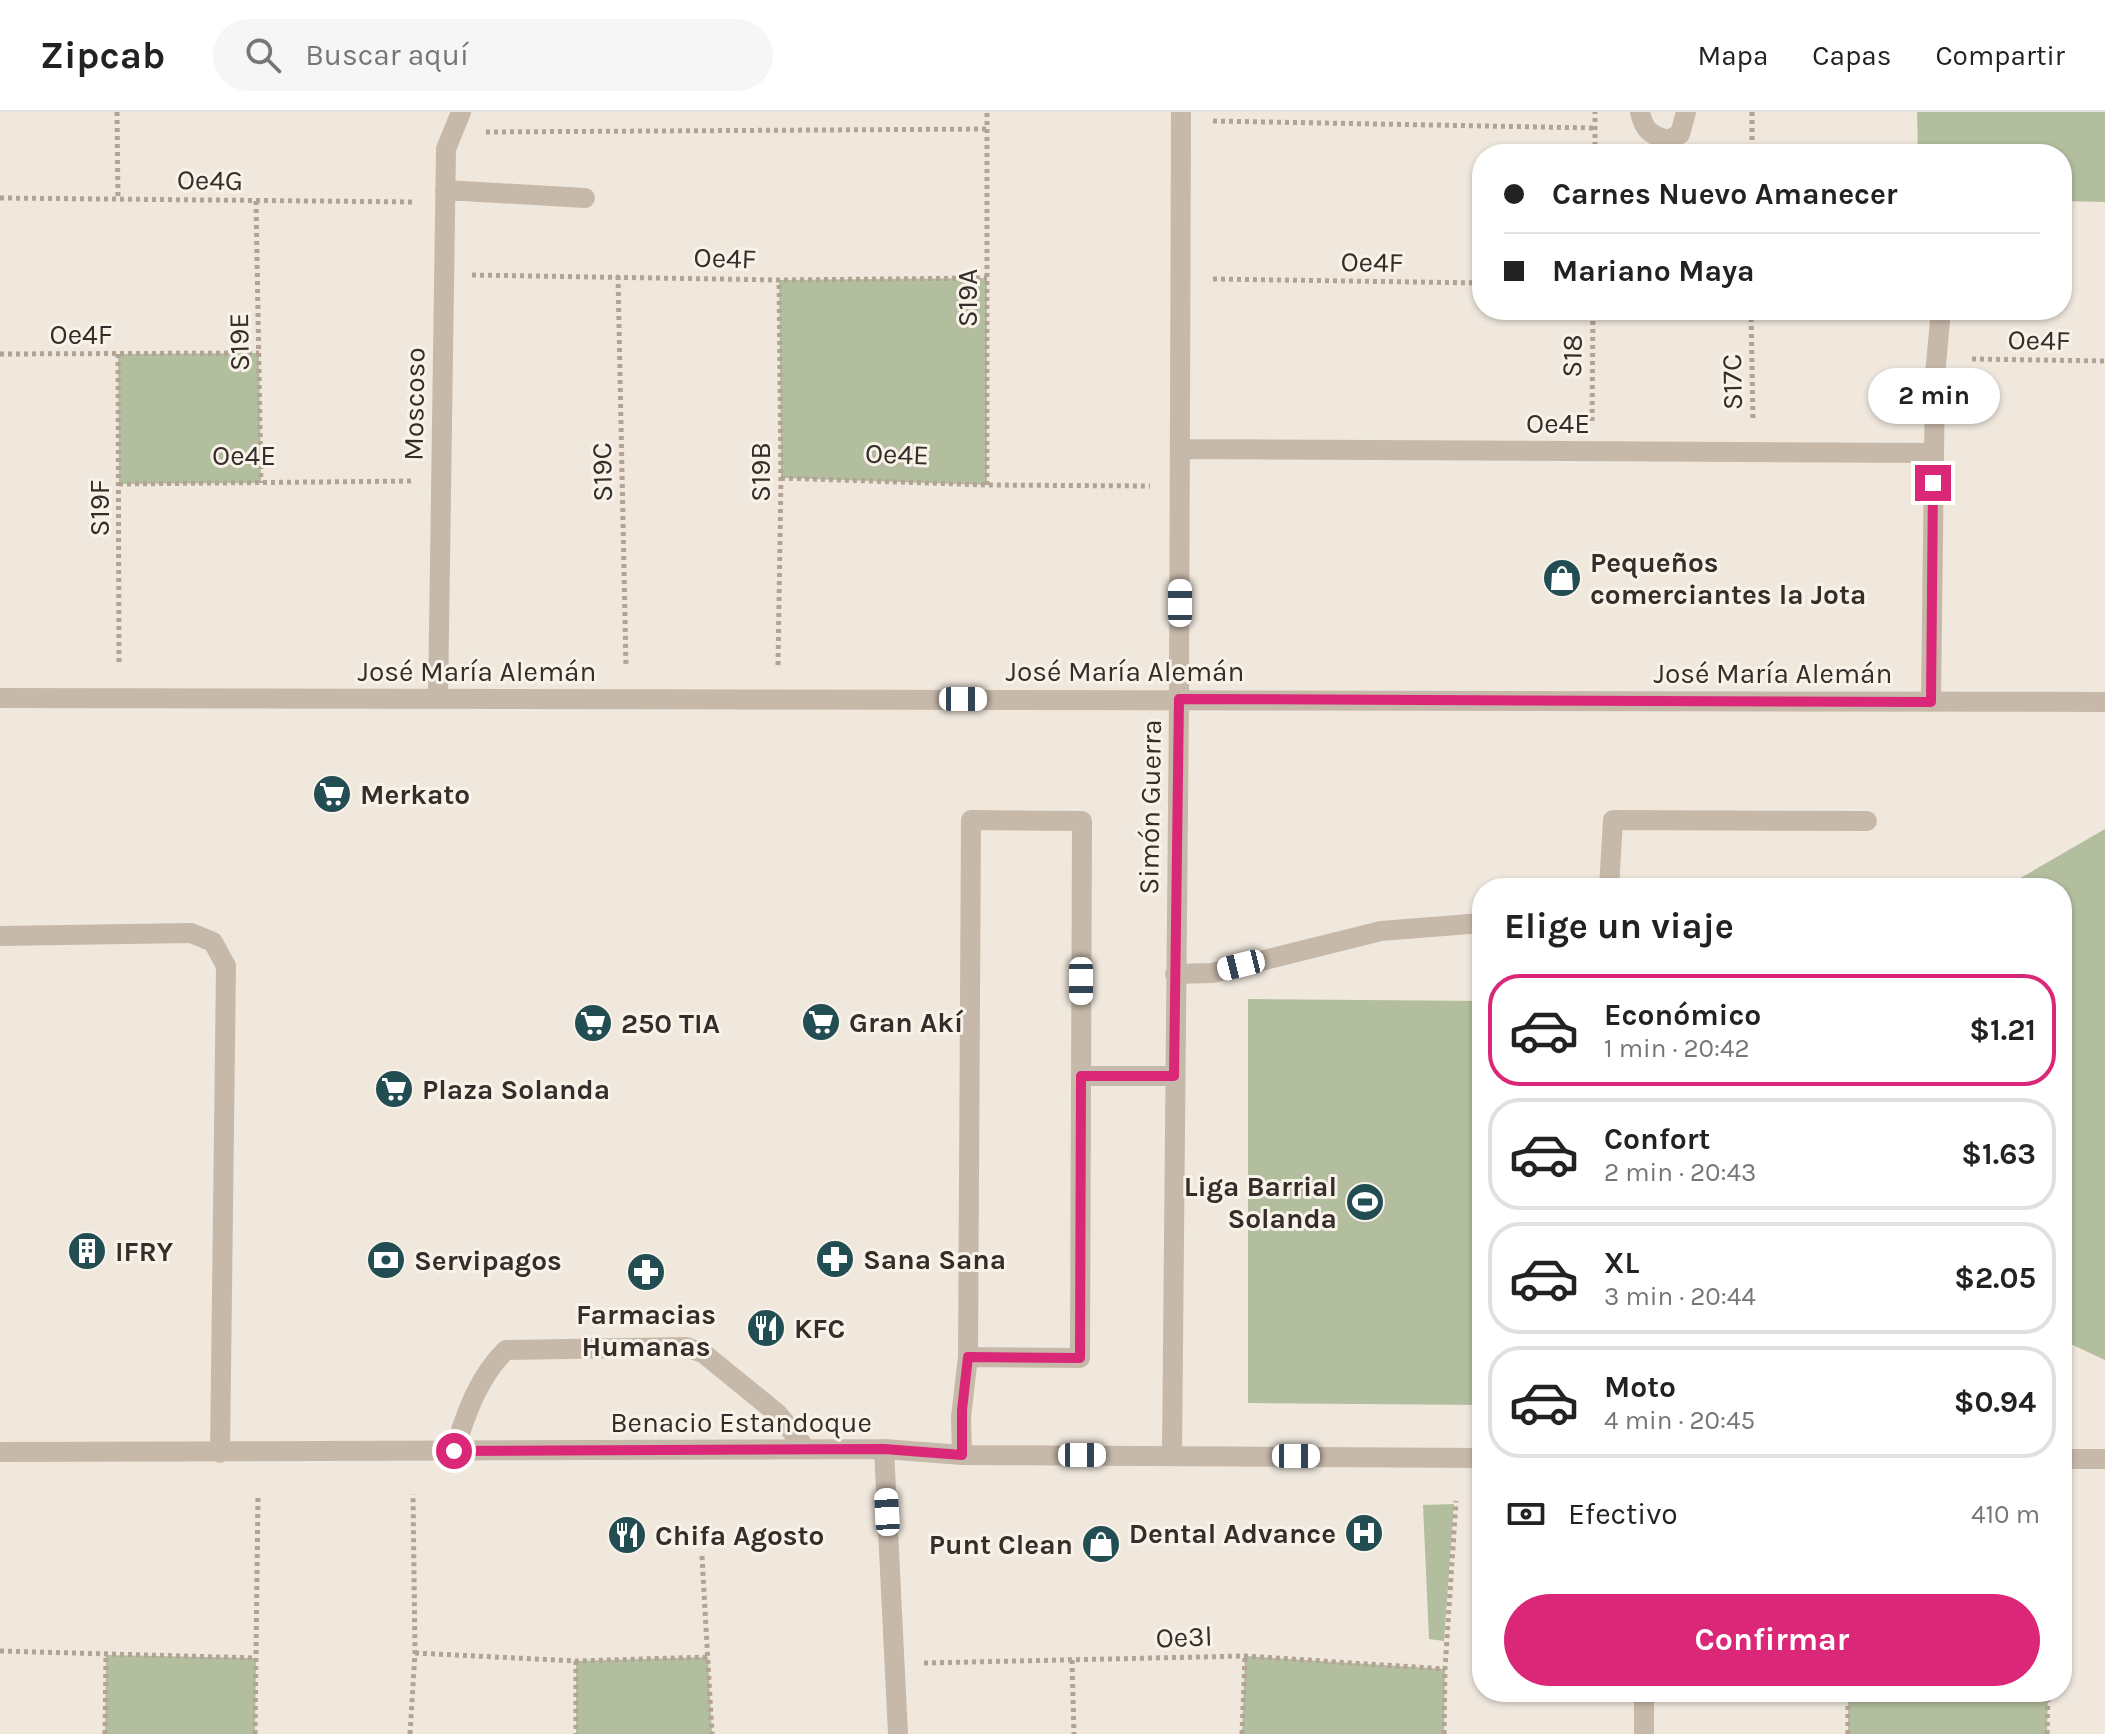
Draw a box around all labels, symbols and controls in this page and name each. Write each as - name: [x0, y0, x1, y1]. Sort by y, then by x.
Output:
- search box: [213, 19, 773, 91]
- text: Zipcab: [40, 33, 165, 78]
- icon: search: [241, 33, 285, 77]
- text: Buscar aquí: [305, 37, 469, 73]
- text: Mapa: [1697, 39, 1768, 72]
- text: Capas: [1812, 39, 1891, 72]
- text: Compartir: [1935, 39, 2065, 72]
- street label: Oe4G: [177, 163, 243, 197]
- text: Carnes Nuevo Amanecer: [1552, 176, 1898, 212]
- street label: Oe4F: [693, 240, 757, 276]
- street label: Oe4F: [1340, 245, 1404, 279]
- text: Mariano Maya: [1552, 253, 1755, 289]
- street label: S19A: [951, 269, 984, 327]
- street label: S19E: [222, 313, 256, 371]
- street label: Oe4F: [50, 318, 112, 351]
- street label: Oe4F: [2007, 323, 2071, 357]
- street label: S18: [1555, 334, 1589, 378]
- street label: Moscoso: [397, 347, 431, 461]
- street label: S17C: [1715, 353, 1749, 411]
- callout: 2 min: [1867, 367, 1999, 423]
- text: 2 min: [1898, 380, 1970, 411]
- street label: Oe4E: [1526, 407, 1590, 440]
- street label: Oe4E: [865, 436, 929, 472]
- street label: Oe4E: [212, 439, 276, 472]
- street label: S19C: [585, 442, 619, 502]
- street label: S19B: [744, 442, 777, 502]
- route end: [1915, 465, 1951, 501]
- street label: S19F: [83, 479, 116, 537]
- place label: Pequeños comerciantes la Jota: [1590, 546, 1866, 611]
- shop icon: Pequeños comerciantes la Jota: [1541, 557, 1583, 599]
- car: [1168, 579, 1192, 627]
- street label: José María Alemán: [358, 655, 596, 688]
- street label: José María Alemán: [1006, 655, 1244, 688]
- street label: José María Alemán: [1654, 657, 1892, 690]
- car: [939, 687, 987, 711]
- street label: Simón Guerra: [1132, 719, 1168, 895]
- supermarket icon: Merkato: [311, 773, 353, 815]
- place label: Merkato: [360, 778, 470, 811]
- text: Elige un viaje: [1504, 905, 1734, 947]
- car: [1215, 948, 1267, 982]
- car: [1069, 957, 1093, 1005]
- icon: car: [1508, 994, 1580, 1066]
- text: Económico: [1604, 997, 1761, 1033]
- supermarket icon: Gran Akí: [800, 1001, 842, 1043]
- supermarket icon: 250 TIA: [572, 1002, 614, 1044]
- place label: Gran Akí: [849, 1006, 964, 1039]
- place label: 250 TIA: [621, 1007, 720, 1040]
- text: $1.21: [1969, 1012, 2036, 1048]
- text: 1 min · 20:42: [1604, 1033, 1750, 1064]
- supermarket icon: Plaza Solanda: [373, 1068, 415, 1110]
- place label: Plaza Solanda: [422, 1073, 610, 1106]
- icon: car: [1508, 1118, 1580, 1190]
- text: Confort: [1604, 1121, 1710, 1157]
- text: $1.63: [1961, 1136, 2036, 1172]
- text: 2 min · 20:43: [1604, 1157, 1756, 1188]
- place label: Liga Barrial Solanda: [1184, 1170, 1337, 1235]
- sports icon: Liga Barrial Solanda: [1344, 1181, 1386, 1223]
- building icon: IFRY: [66, 1230, 108, 1272]
- place label: IFRY: [115, 1235, 174, 1268]
- pharmacy icon: Sana Sana: [814, 1238, 856, 1280]
- bank icon: Servipagos: [365, 1239, 407, 1281]
- icon: car: [1508, 1242, 1580, 1314]
- place label: Sana Sana: [863, 1243, 1006, 1276]
- place label: Servipagos: [414, 1244, 562, 1277]
- text: XL: [1604, 1245, 1639, 1281]
- pharmacy icon: Farmacias Humanas: [625, 1251, 667, 1293]
- text: $2.05: [1954, 1260, 2036, 1296]
- text: 3 min · 20:44: [1604, 1281, 1756, 1312]
- place label: Farmacias Humanas: [576, 1298, 716, 1363]
- restaurant icon: KFC: [745, 1307, 787, 1349]
- place label: KFC: [794, 1312, 845, 1345]
- icon: car: [1508, 1366, 1580, 1438]
- text: Moto: [1604, 1369, 1676, 1405]
- text: $0.94: [1954, 1384, 2036, 1420]
- text: 4 min · 20:45: [1604, 1405, 1755, 1436]
- street label: Benacio Estandoque: [610, 1406, 872, 1439]
- route start: [436, 1433, 472, 1469]
- car: [1058, 1443, 1106, 1467]
- car: [1272, 1444, 1320, 1468]
- car: [874, 1487, 900, 1537]
- icon: cash: [1504, 1492, 1548, 1536]
- text: Efectivo: [1568, 1496, 1678, 1532]
- text: 410 m: [1971, 1499, 2040, 1530]
- hospital icon: Dental Advance: [1343, 1512, 1385, 1554]
- restaurant icon: Chifa Agosto: [606, 1514, 648, 1556]
- place label: Dental Advance: [1129, 1517, 1336, 1550]
- place label: Chifa Agosto: [655, 1519, 824, 1552]
- shop icon: Punt Clean: [1080, 1523, 1122, 1565]
- place label: Punt Clean: [929, 1528, 1073, 1561]
- button: Confirmar: [1504, 1594, 2040, 1686]
- street label: Oe3l: [1155, 1620, 1213, 1654]

